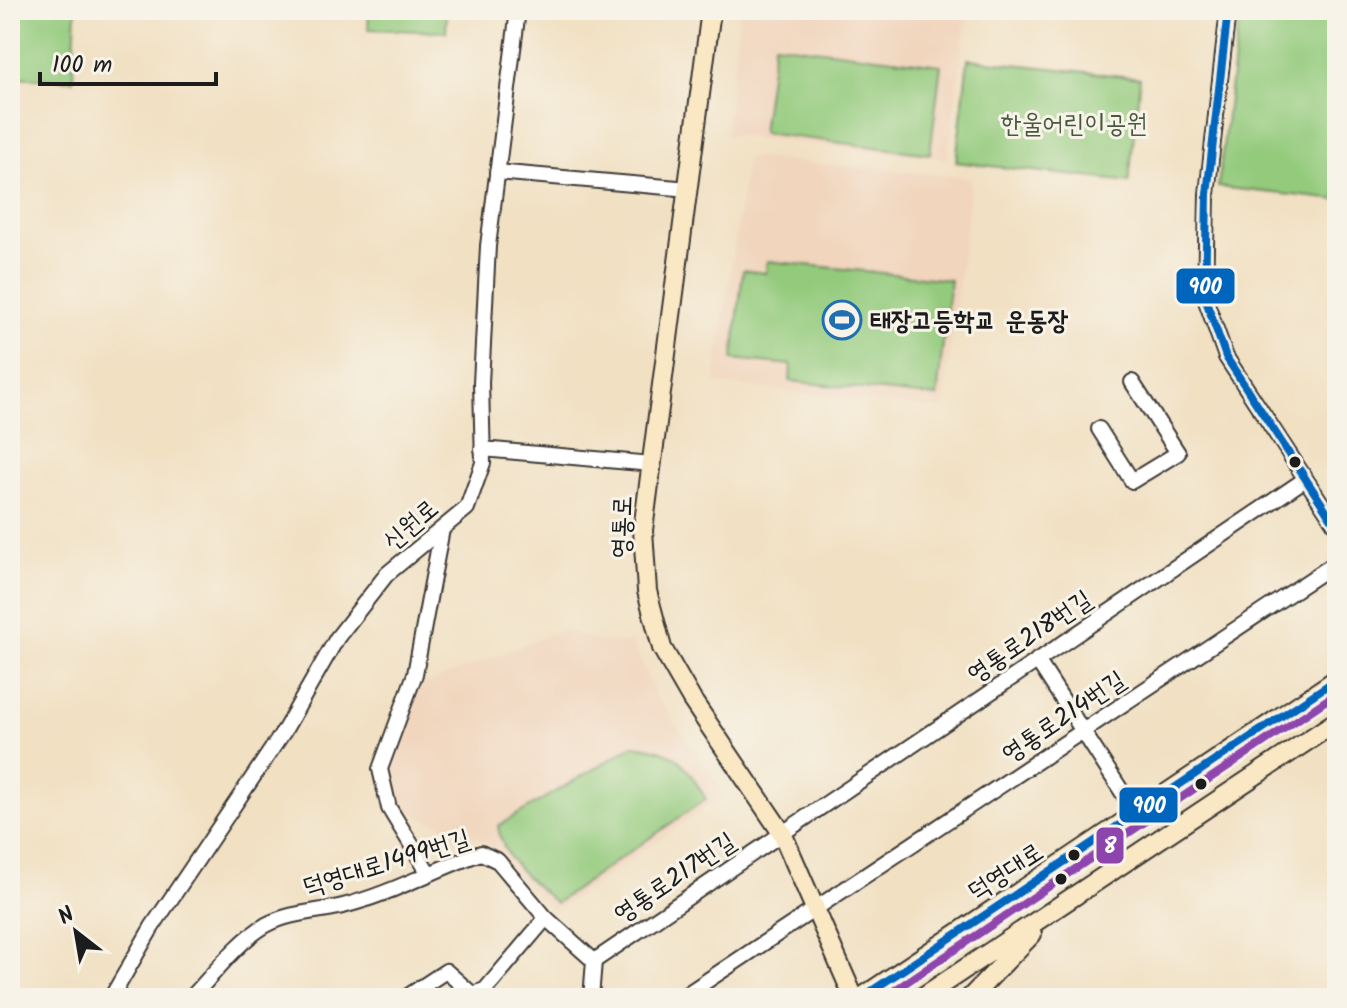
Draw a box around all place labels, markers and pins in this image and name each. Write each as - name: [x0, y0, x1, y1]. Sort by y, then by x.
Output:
- sports icon: 태장고등학교 운동장: [821, 299, 863, 341]
- place label: 태장고등학교 운동장: [870, 301, 1068, 343]
- unlabelled marker: [1287, 454, 1303, 470]
- unlabelled marker: [1193, 776, 1209, 792]
- unlabelled marker: [1066, 847, 1082, 863]
- unlabelled marker: [1053, 871, 1069, 887]

